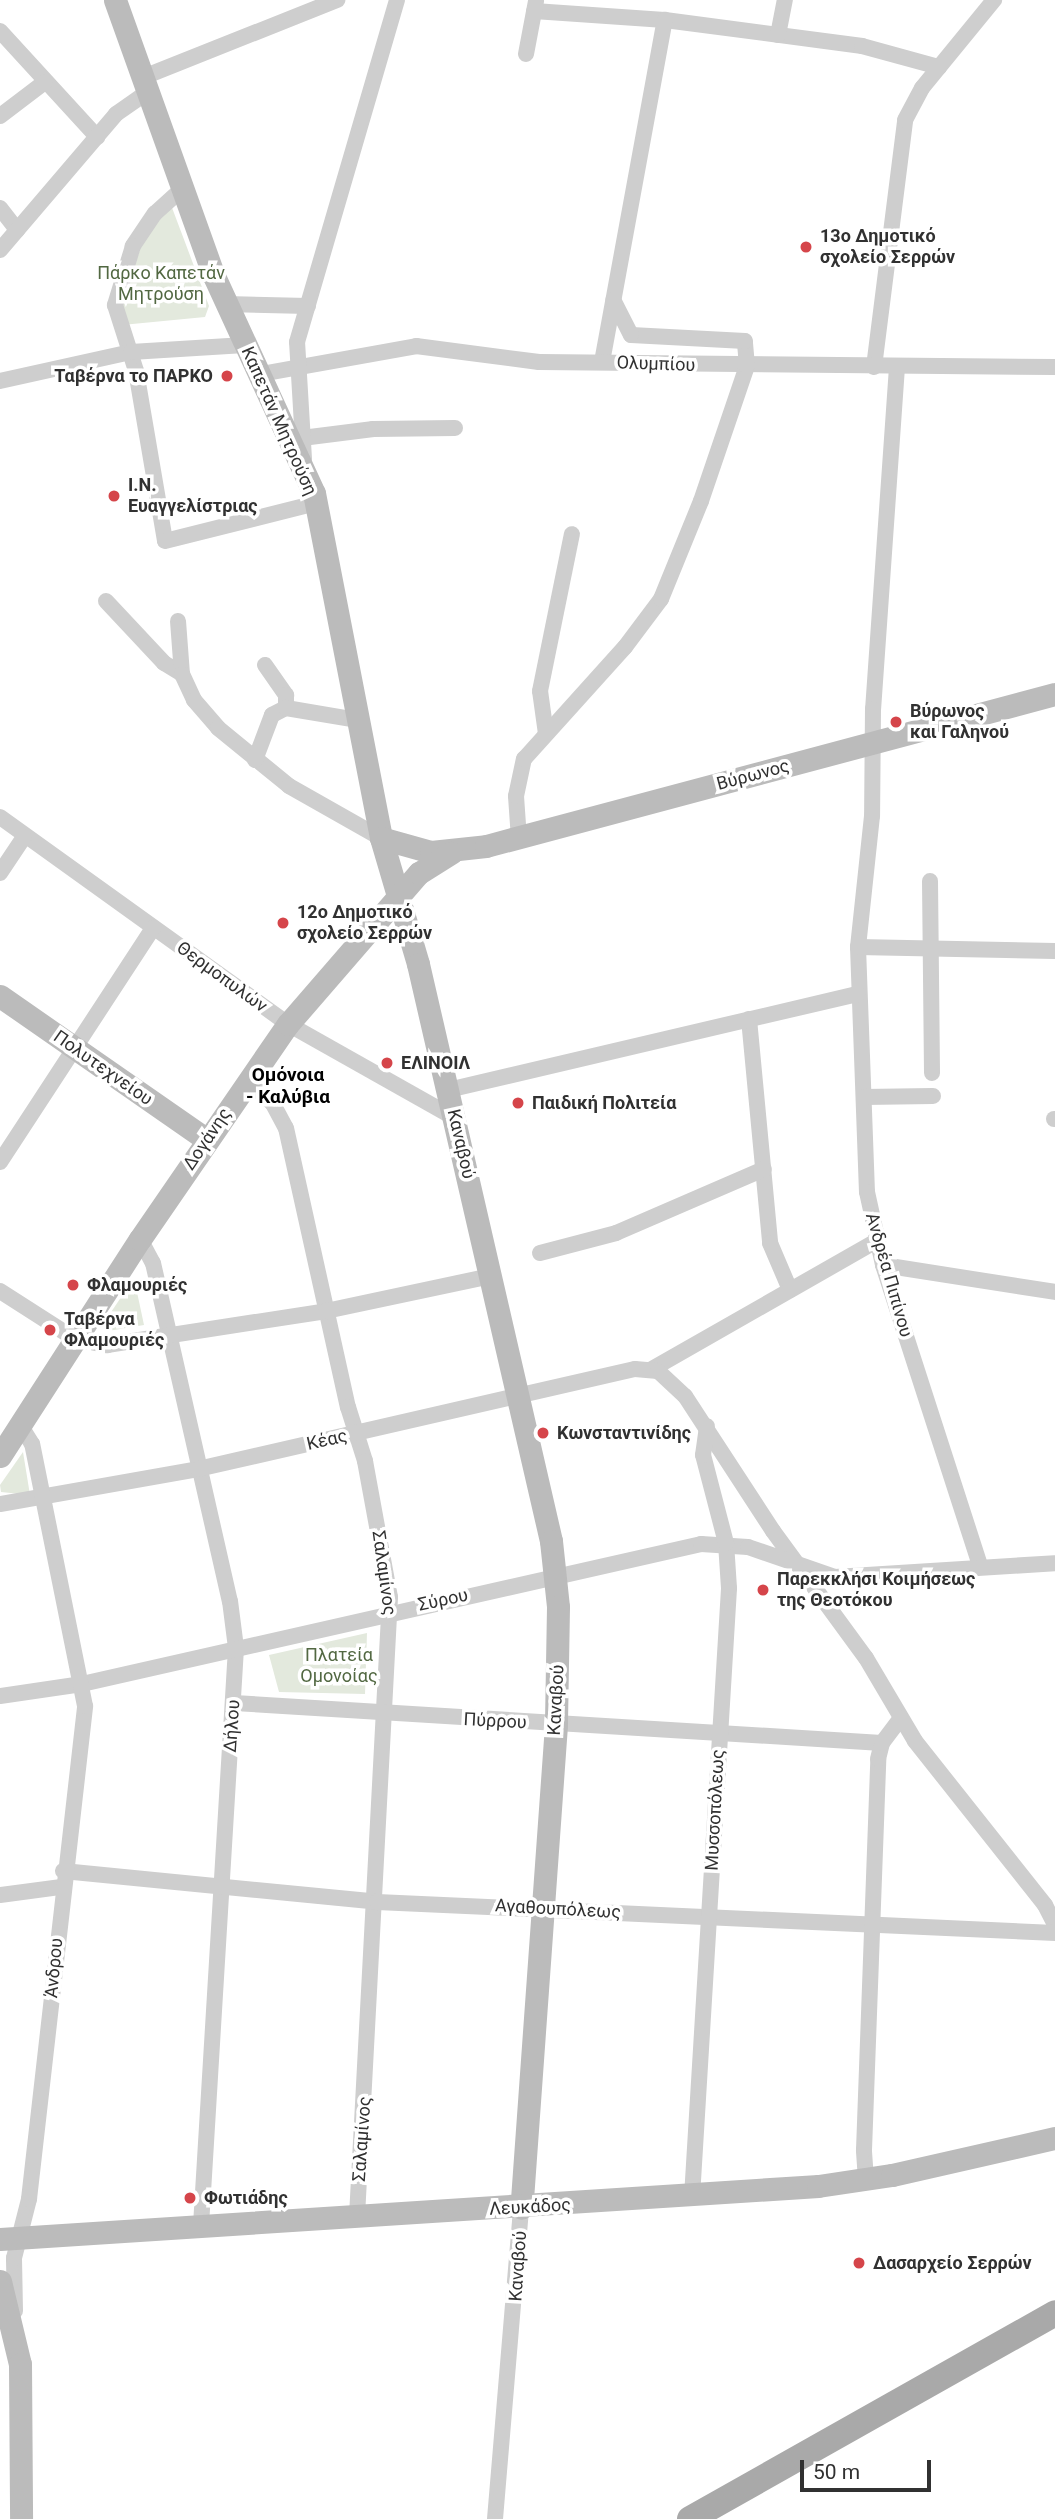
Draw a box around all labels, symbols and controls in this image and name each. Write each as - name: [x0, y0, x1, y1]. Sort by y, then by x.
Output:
- place label: 13ο Δημοτικό σχολείο Σερρών: [820, 226, 955, 268]
- marker: 13ο Δημοτικό σχολείο Σερρών: [798, 239, 814, 255]
- park label: Πάρκο Καπετάν Μητρούση: [97, 263, 225, 306]
- street label: Καπετάν Μητρούση: [237, 343, 321, 499]
- street label: Ολυμπίου: [616, 352, 696, 376]
- place label: Ταβέρνα το ΠΑΡΚΟ: [54, 365, 213, 387]
- marker: Ταβέρνα το ΠΑΡΚΟ: [219, 368, 235, 384]
- place label: Ι.Ν. Ευαγγελίστριας: [128, 475, 258, 518]
- marker: Ι.Ν. Ευαγγελίστριας: [106, 488, 122, 504]
- place label: Βύρωνος και Γαληνού: [910, 701, 1009, 744]
- marker: Βύρωνος και Γαληνού: [888, 714, 904, 730]
- street label: Βύρωνος: [714, 755, 792, 795]
- place label: 12ο Δημοτικό σχολείο Σερρών: [297, 902, 432, 944]
- marker: 12ο Δημοτικό σχολείο Σερρών: [275, 915, 291, 931]
- street label: Θερμοπυλών: [172, 937, 272, 1017]
- street label: Πολυτεχνείου: [49, 1026, 157, 1110]
- place label: ΕΛΙΝΟΙΛ: [401, 1052, 470, 1074]
- marker: ΕΛΙΝΟΙΛ: [379, 1055, 395, 1071]
- district label: Ομόνοια - Καλύβια: [246, 1064, 330, 1108]
- place label: Παιδική Πολιτεία: [532, 1092, 676, 1114]
- marker: Παιδική Πολιτεία: [510, 1095, 526, 1111]
- street label: Δογάνης: [178, 1104, 236, 1174]
- street label: Καναβού: [443, 1107, 479, 1181]
- street label: Ανδρέα Πιπίνου: [861, 1210, 917, 1340]
- place label: Φλαμουριές: [87, 1274, 187, 1296]
- marker: Φλαμουριές: [65, 1277, 81, 1293]
- place label: Ταβέρνα Φλαμουριές: [64, 1309, 164, 1352]
- marker: Ταβέρνα Φλαμουριές: [42, 1322, 58, 1338]
- place label: Κωνσταντινίδης: [557, 1422, 691, 1444]
- street label: Κέας: [305, 1425, 349, 1455]
- marker: Κωνσταντινίδης: [535, 1425, 551, 1441]
- street label: Σαλαμίνος: [367, 1529, 401, 1617]
- place label: Παρεκκλήσι Κοιμήσεως της Θεοτόκου: [777, 1569, 975, 1612]
- marker: Παρεκκλήσι Κοιμήσεως της Θεοτόκου: [755, 1582, 771, 1598]
- street label: Σύρου: [416, 1584, 470, 1616]
- park label: Πλατεία Ομονοίας: [300, 1645, 378, 1688]
- street label: Καναβού: [543, 1664, 569, 1736]
- street label: Δήλου: [219, 1699, 245, 1753]
- street label: Πύρρου: [463, 1709, 527, 1733]
- street label: Μυσσοπόλεως: [701, 1749, 729, 1871]
- street label: Αγαθουπόλεως: [495, 1895, 621, 1923]
- street label: Άνδρου: [41, 1937, 67, 1999]
- street label: Σαλαμίνος: [348, 2096, 376, 2182]
- place label: Φωτιάδης: [204, 2187, 288, 2209]
- marker: Φωτιάδης: [182, 2190, 198, 2206]
- street label: Λευκάδος: [489, 2194, 571, 2220]
- street label: Καναβού: [505, 2230, 531, 2302]
- place label: Δασαρχείο Σερρών: [873, 2252, 1032, 2274]
- marker: Δασαρχείο Σερρών: [851, 2255, 867, 2271]
- scale bar: [803, 2446, 934, 2490]
- text: 50 m: [813, 2460, 860, 2484]

